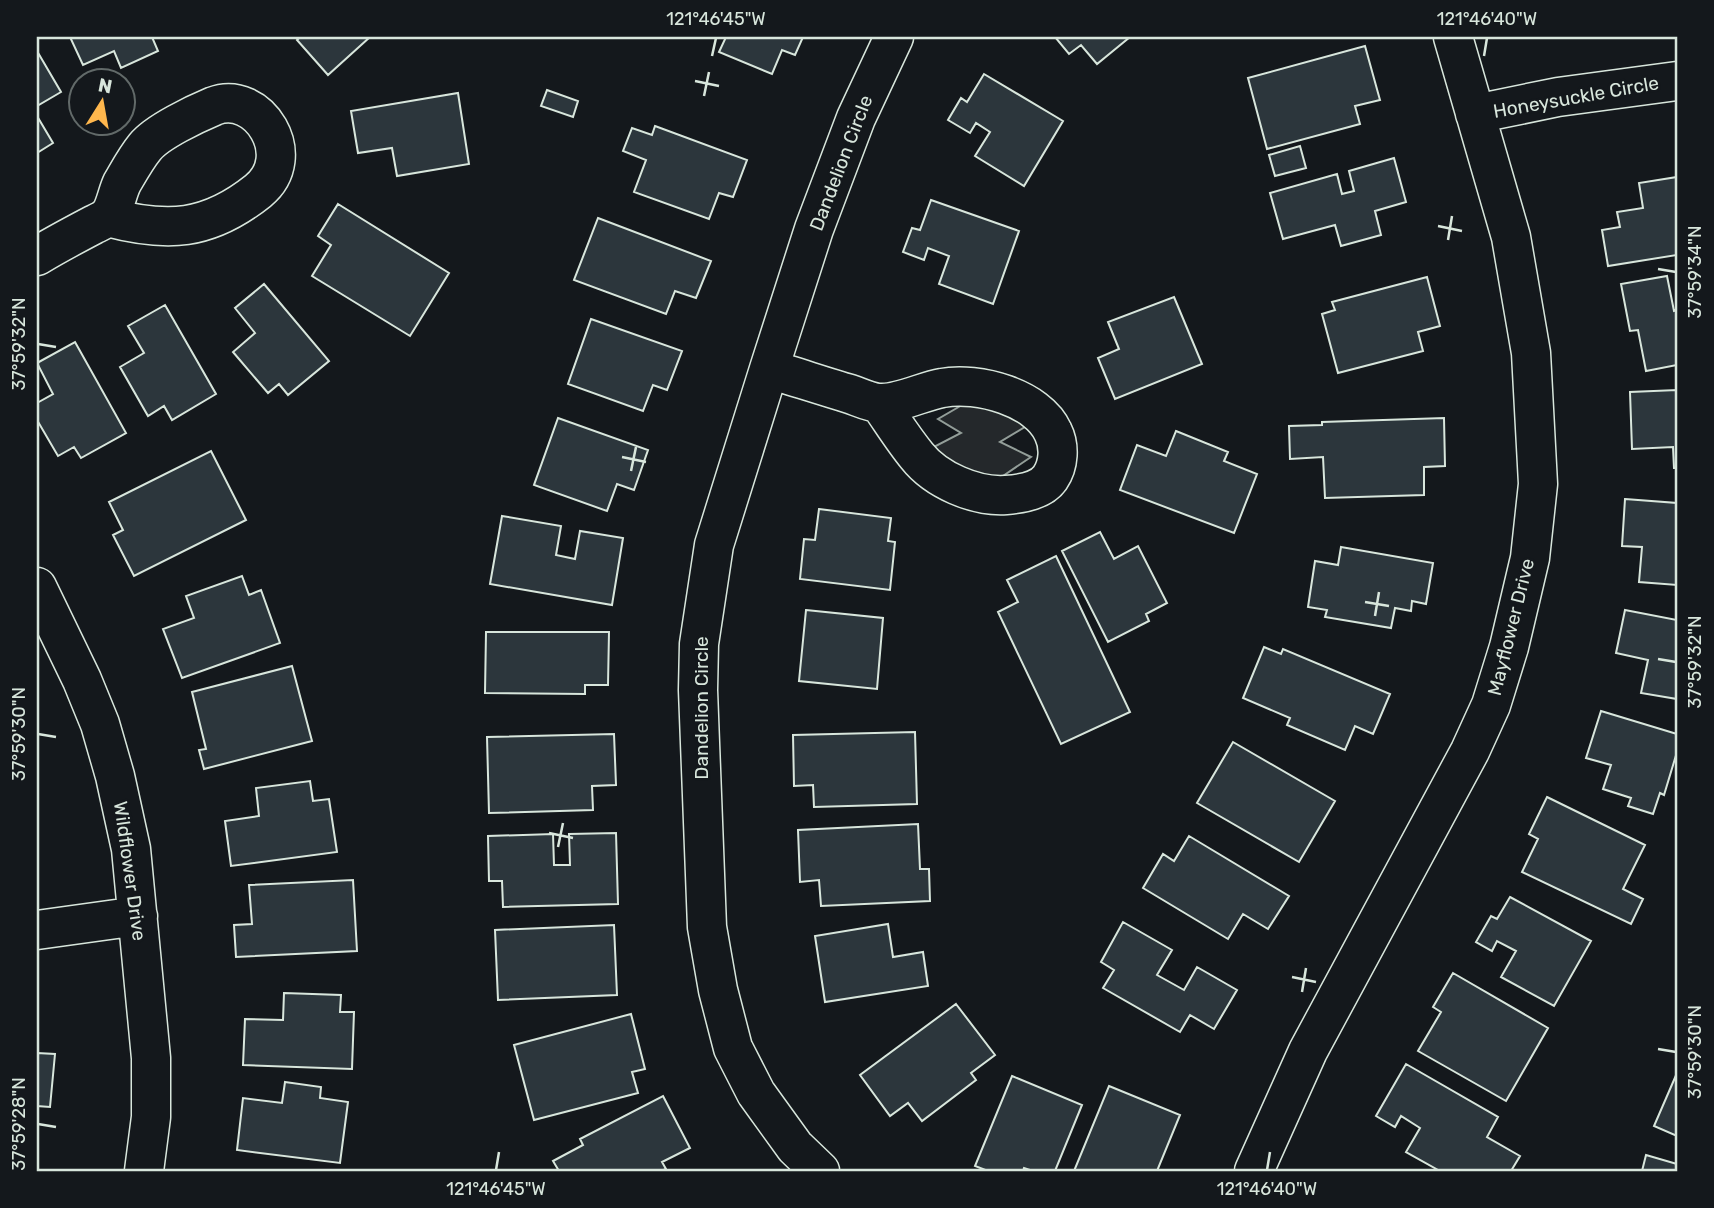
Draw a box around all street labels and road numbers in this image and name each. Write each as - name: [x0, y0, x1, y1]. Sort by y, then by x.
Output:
- street label: Honeysuckle Circle: [1491, 71, 1661, 123]
- street label: Dandelion Circle: [805, 92, 877, 234]
- street label: Mayflower Drive: [1483, 556, 1539, 698]
- street label: Dandelion Circle: [690, 636, 713, 780]
- street label: Wildflower Drive: [109, 800, 151, 942]

